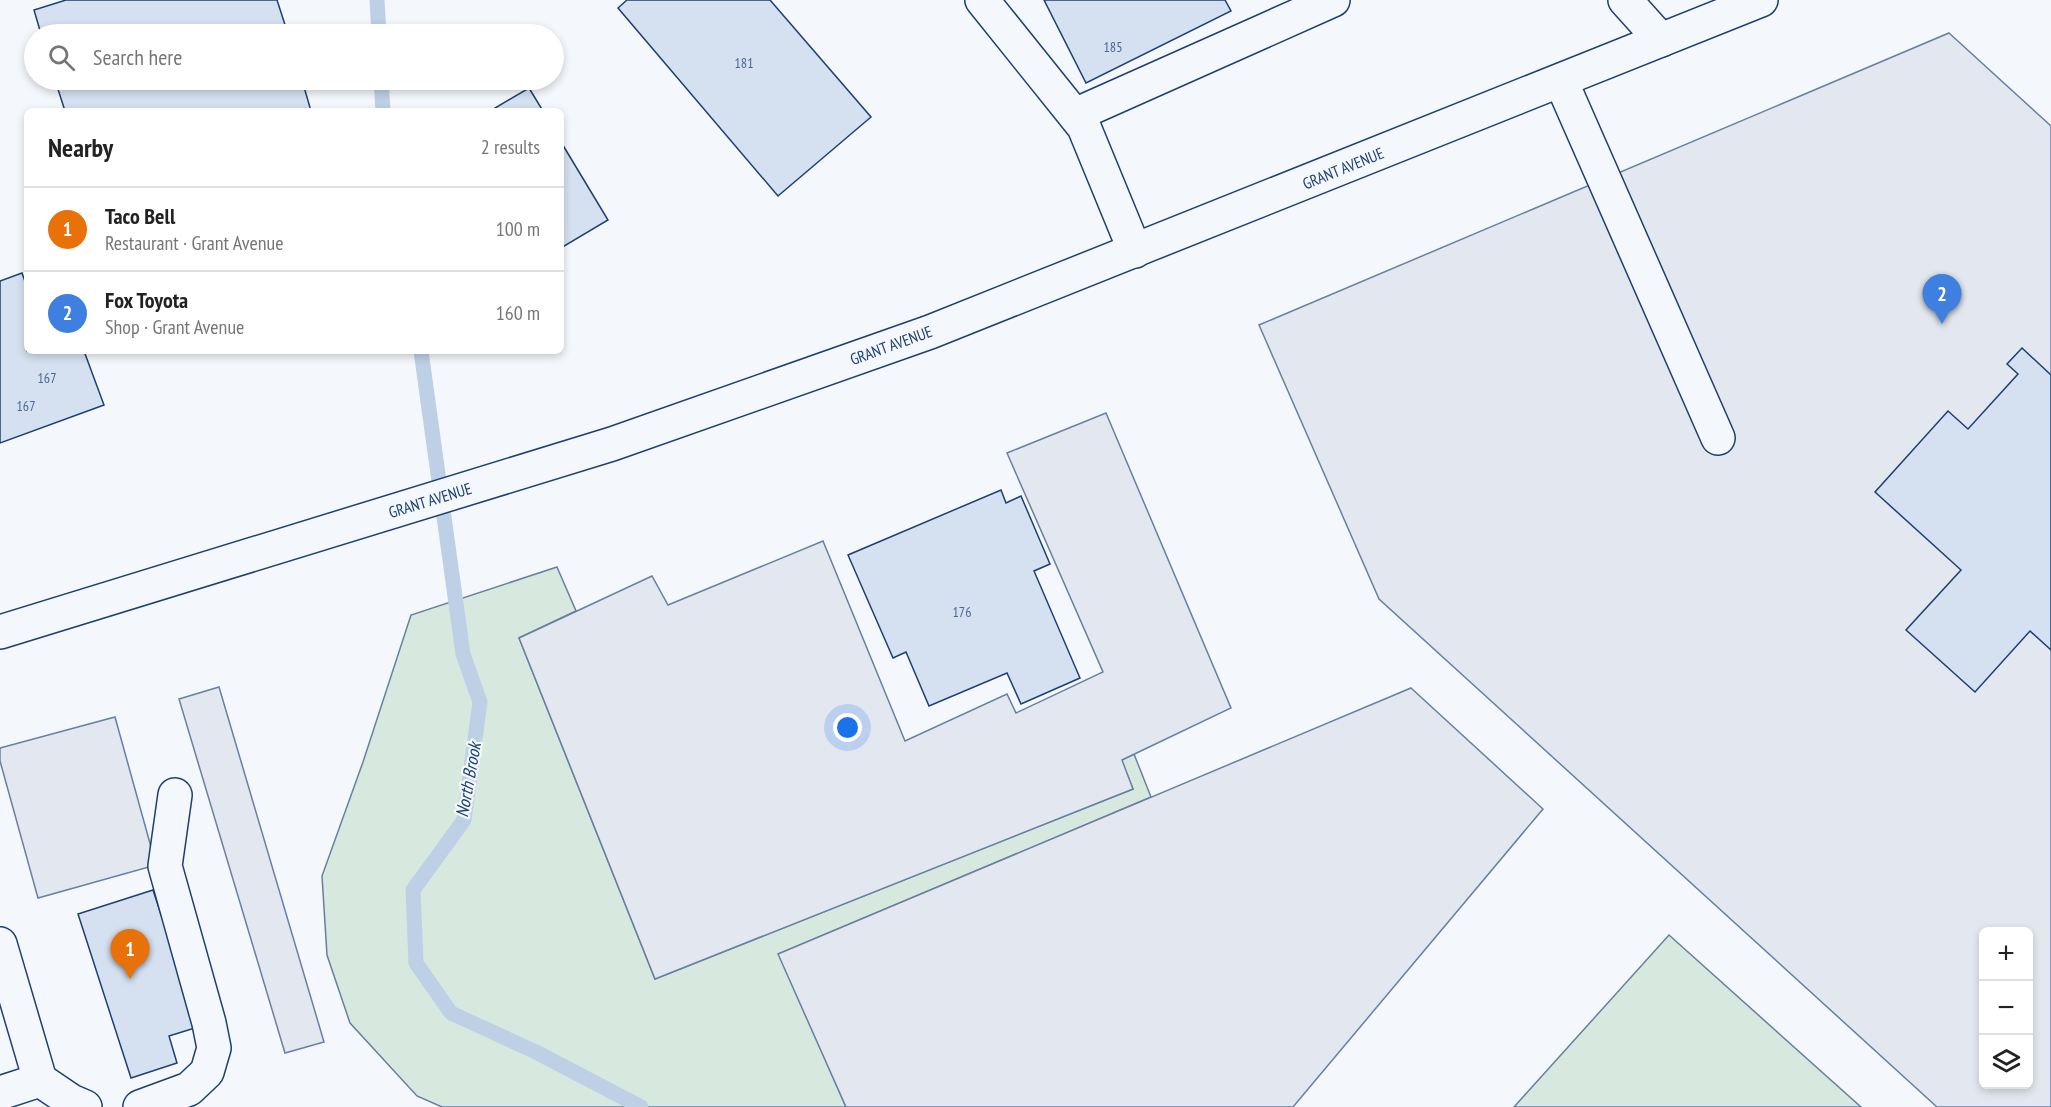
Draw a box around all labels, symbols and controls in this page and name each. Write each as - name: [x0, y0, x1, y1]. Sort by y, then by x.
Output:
- search box: [24, 24, 564, 90]
- house number: 185: [1104, 38, 1122, 56]
- icon: search: [45, 41, 78, 74]
- text: Search here: [93, 43, 182, 71]
- house number: 181: [735, 54, 753, 72]
- text: Nearby: [48, 131, 113, 164]
- text: 2 results: [481, 134, 540, 160]
- street label: GRANT AVENUE: [1299, 143, 1387, 193]
- text: Taco Bell: [105, 202, 175, 230]
- text: 1: [63, 216, 72, 242]
- text: 100 m: [496, 216, 540, 242]
- text: Restaurant · Grant Avenue: [105, 230, 283, 256]
- pin: 2: [1922, 274, 1962, 324]
- text: Fox Toyota: [105, 286, 188, 314]
- text: 2: [63, 300, 72, 326]
- text: 160 m: [496, 300, 540, 326]
- text: Shop · Grant Avenue: [105, 314, 244, 340]
- street label: GRANT AVENUE: [847, 321, 935, 369]
- house number: 167: [38, 369, 56, 387]
- house number: 167: [17, 397, 35, 415]
- street label: GRANT AVENUE: [386, 478, 474, 522]
- house number: 176: [953, 603, 971, 621]
- your location: [833, 713, 862, 742]
- water label: North Brook: [450, 739, 486, 819]
- map controls: [1979, 927, 2033, 1089]
- button: +: [1979, 927, 2033, 981]
- pin: 1: [110, 930, 150, 979]
- button: −: [1979, 981, 2033, 1035]
- button: layers: [1979, 1035, 2033, 1089]

